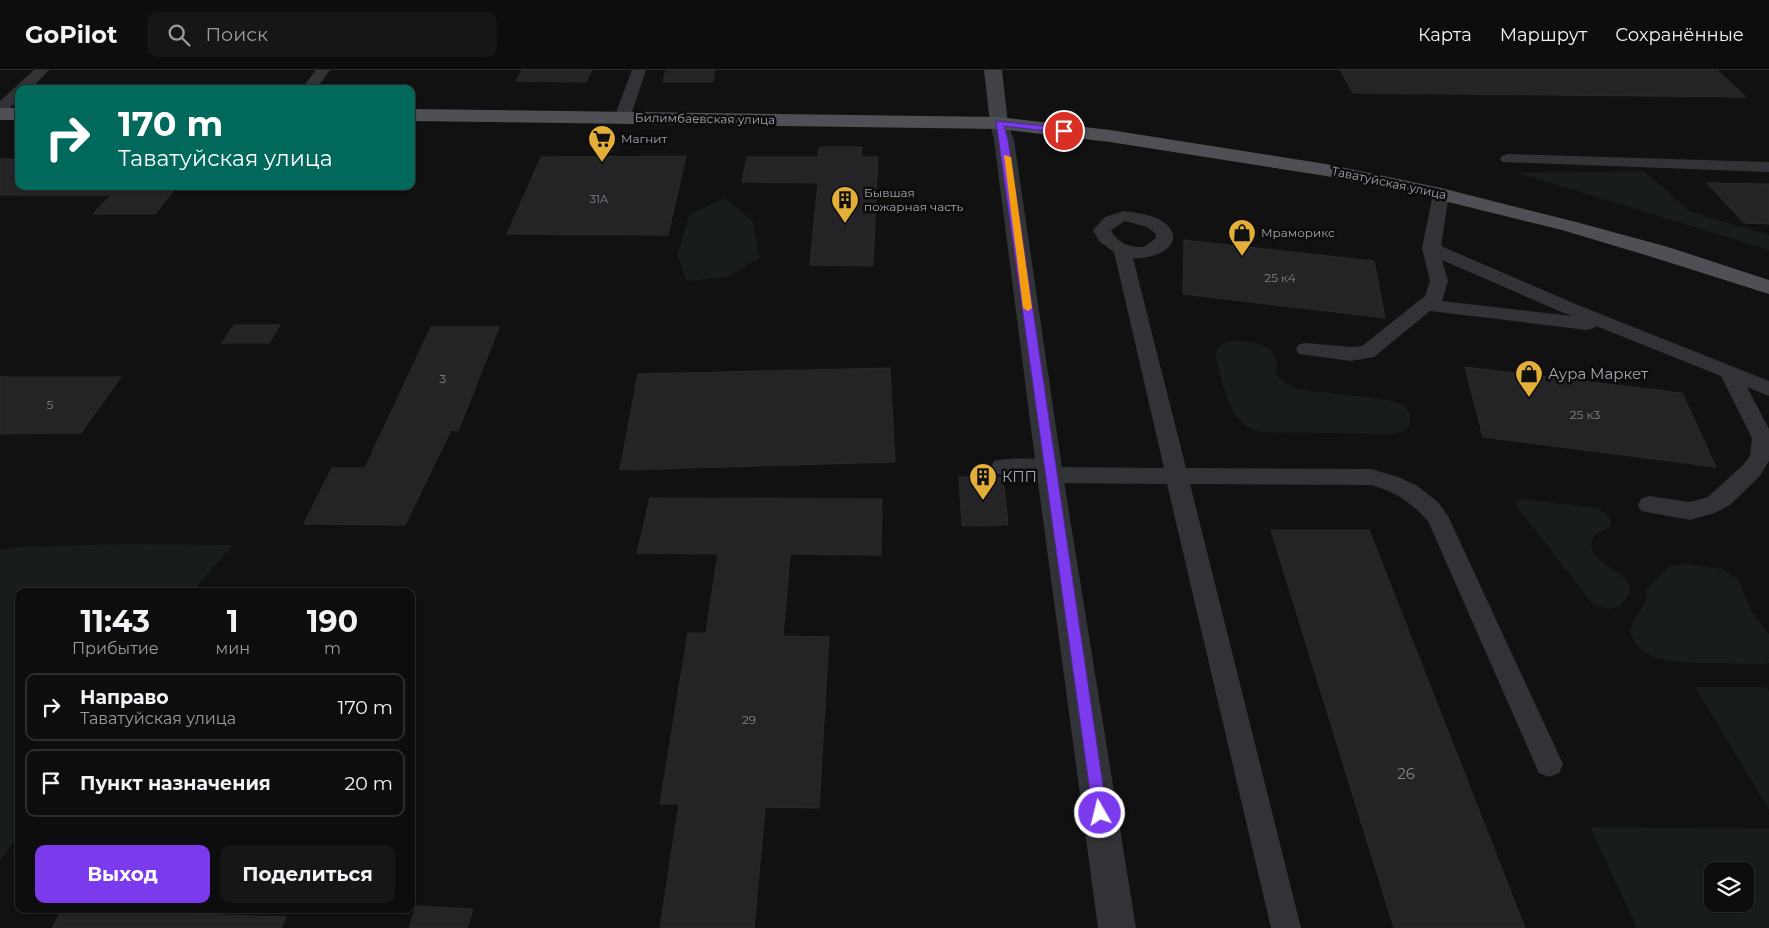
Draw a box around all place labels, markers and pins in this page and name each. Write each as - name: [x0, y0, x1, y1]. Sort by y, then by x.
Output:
- pin: [1043, 110, 1085, 152]
- supermarket icon: Магнит: [587, 124, 617, 163]
- place label: Магнит: [621, 131, 668, 146]
- building icon: Бывшая пожарная часть: [830, 185, 860, 224]
- place label: Бывшая пожарная часть: [864, 185, 964, 214]
- shop icon: Мраморикс: [1227, 218, 1257, 257]
- place label: Мраморикс: [1261, 225, 1335, 240]
- shop icon: Аура Маркет: [1514, 359, 1544, 398]
- place label: Аура Маркет: [1548, 364, 1649, 383]
- building icon: КПП: [968, 462, 998, 501]
- place label: КПП: [1002, 467, 1037, 486]

